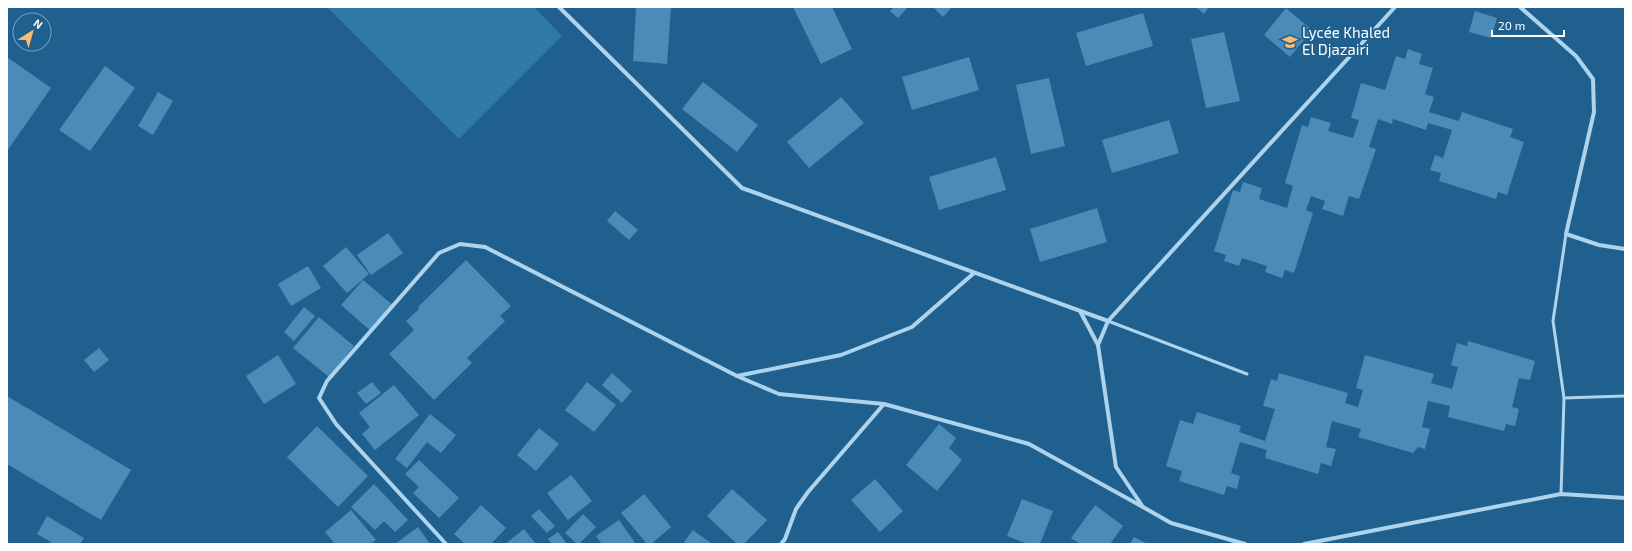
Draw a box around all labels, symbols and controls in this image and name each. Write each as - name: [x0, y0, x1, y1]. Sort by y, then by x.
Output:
- north arrow: [12, 12, 52, 52]
- scale bar: [1492, 12, 1564, 38]
- text: N: [31, 16, 45, 31]
- text: 20 m: [1498, 18, 1525, 32]
- place label: Lycée Khaled El Djazairi: [1302, 23, 1390, 59]
- school or university icon: Lycée Khaled El Djazairi: [1281, 33, 1299, 51]

